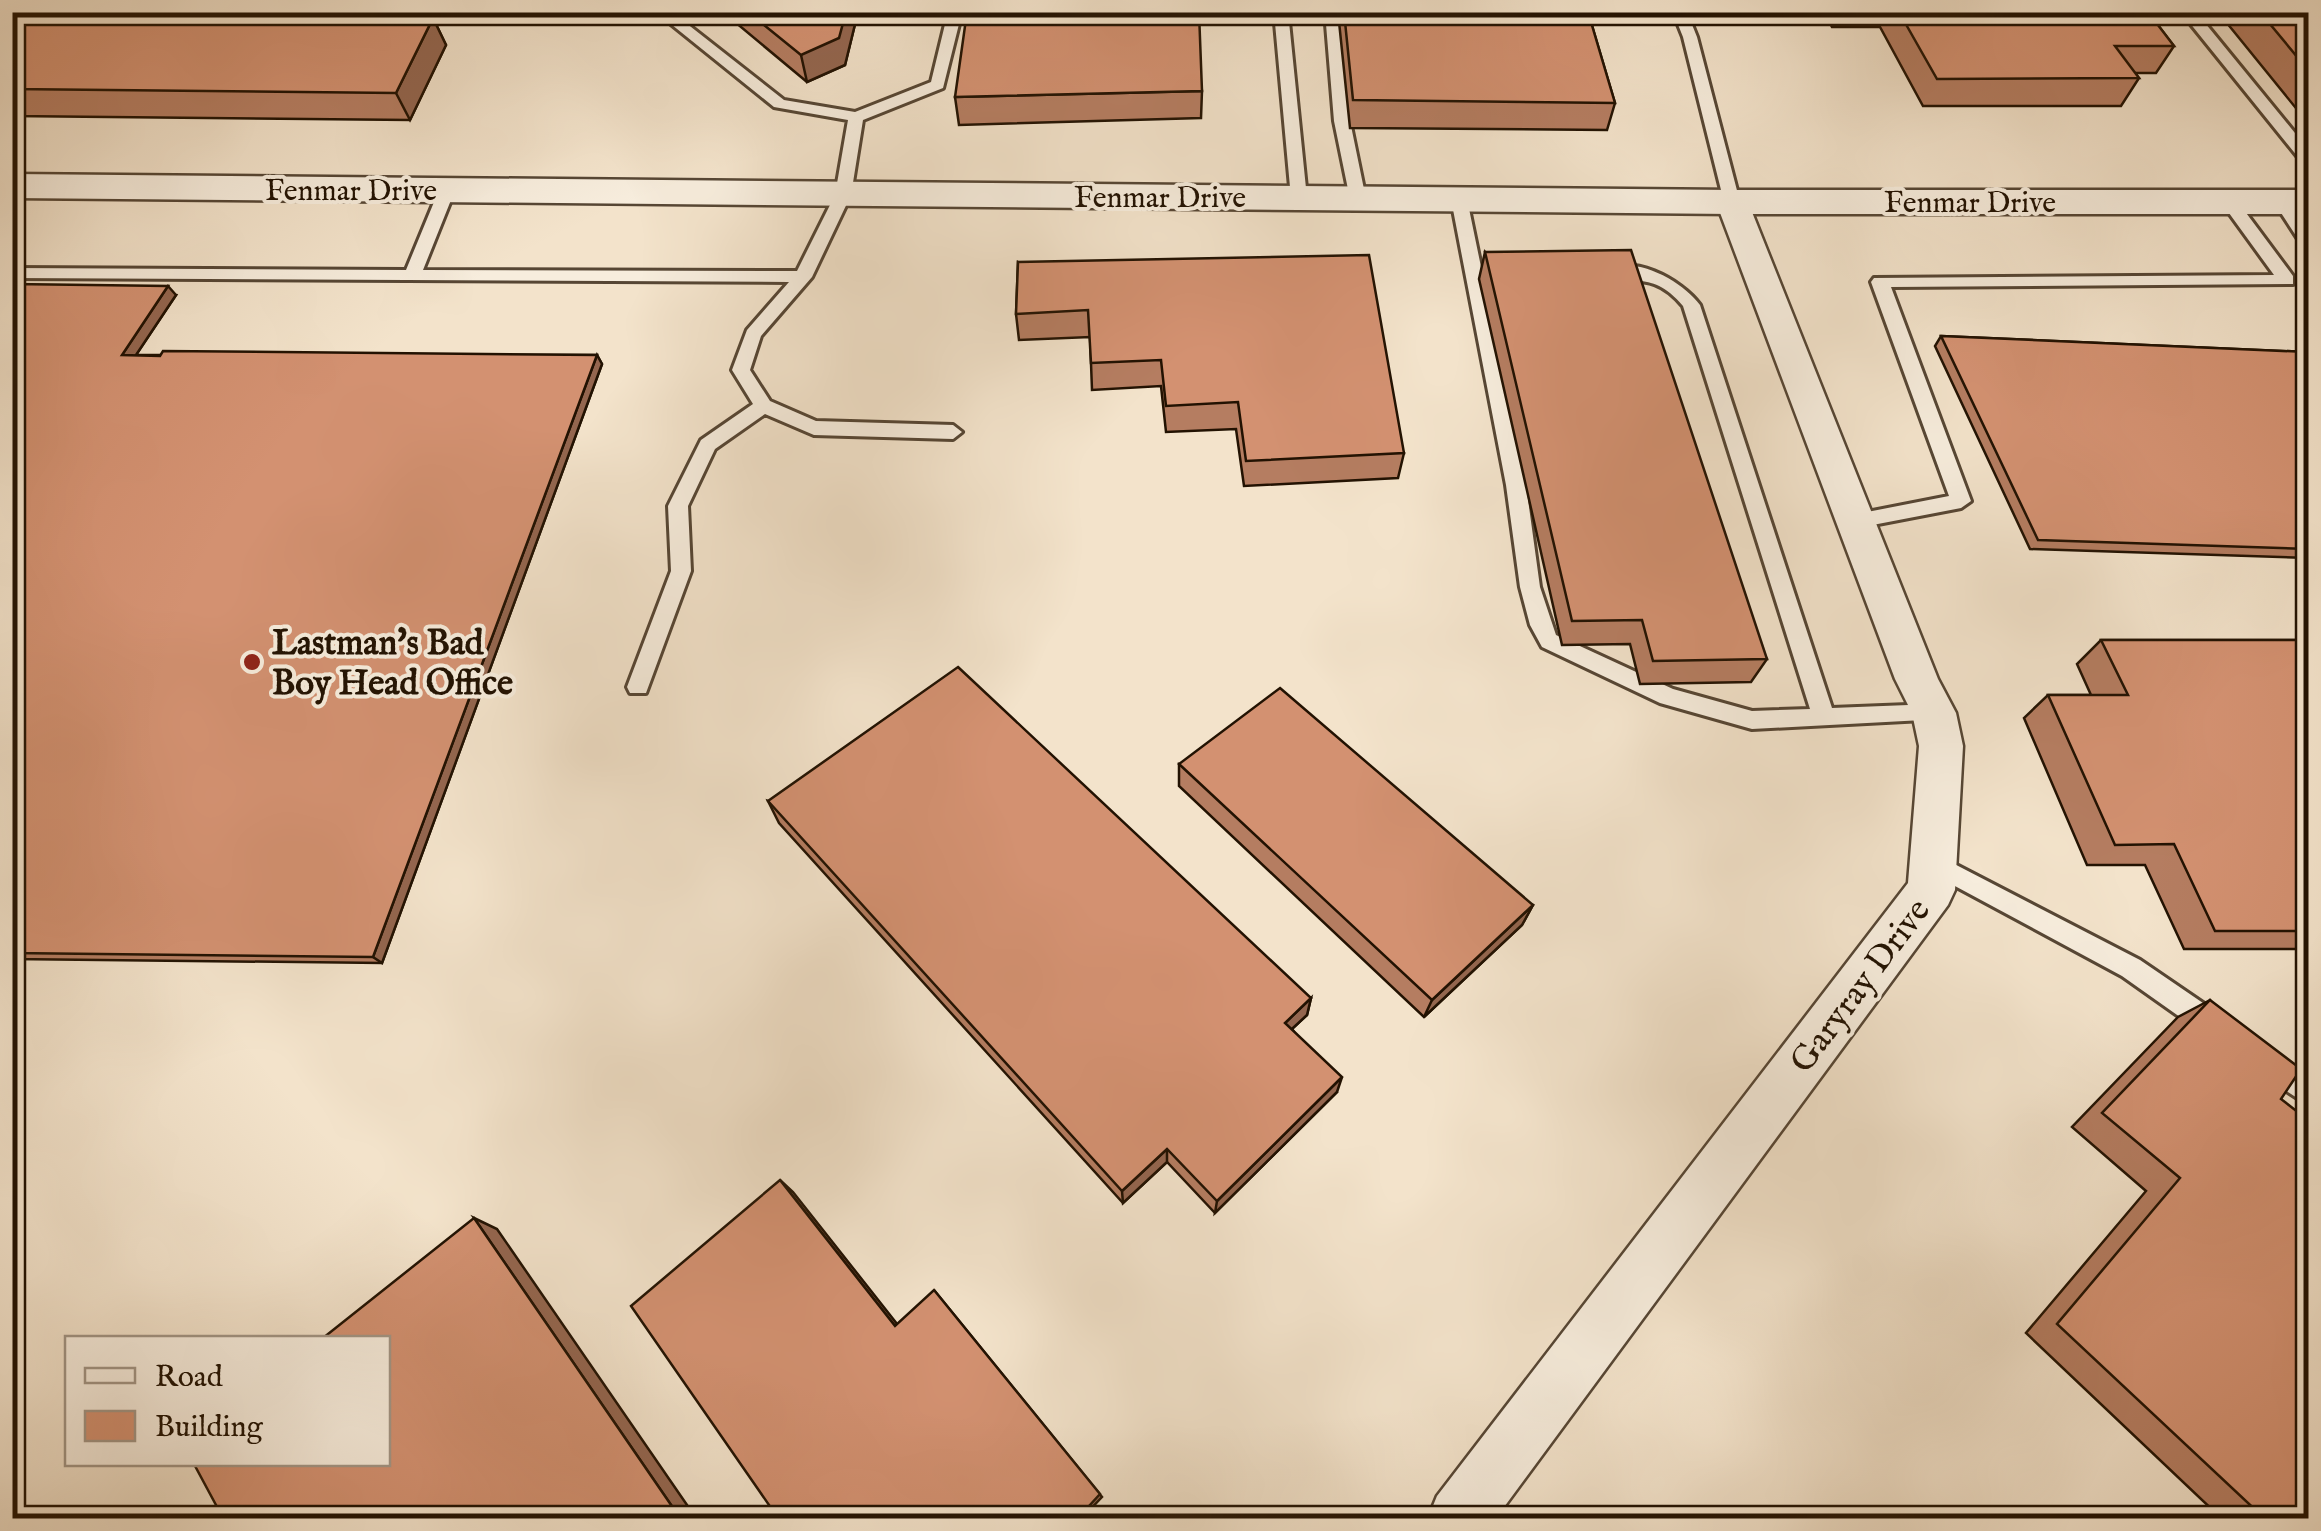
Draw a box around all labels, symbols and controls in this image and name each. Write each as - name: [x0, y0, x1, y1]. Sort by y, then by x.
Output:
- street label: Fenmar Drive: [265, 173, 437, 211]
- street label: Fenmar Drive: [1074, 180, 1246, 218]
- street label: Fenmar Drive: [1884, 185, 2056, 223]
- place label: Lastman's Bad Boy Head Office: [272, 622, 513, 707]
- marker: Lastman's Bad Boy Head Office: [241, 651, 263, 673]
- street label: Garyray Drive: [1781, 890, 1941, 1083]
- legend: [65, 1336, 390, 1466]
- text: Road: [155, 1359, 224, 1397]
- text: Building: [155, 1409, 264, 1447]

